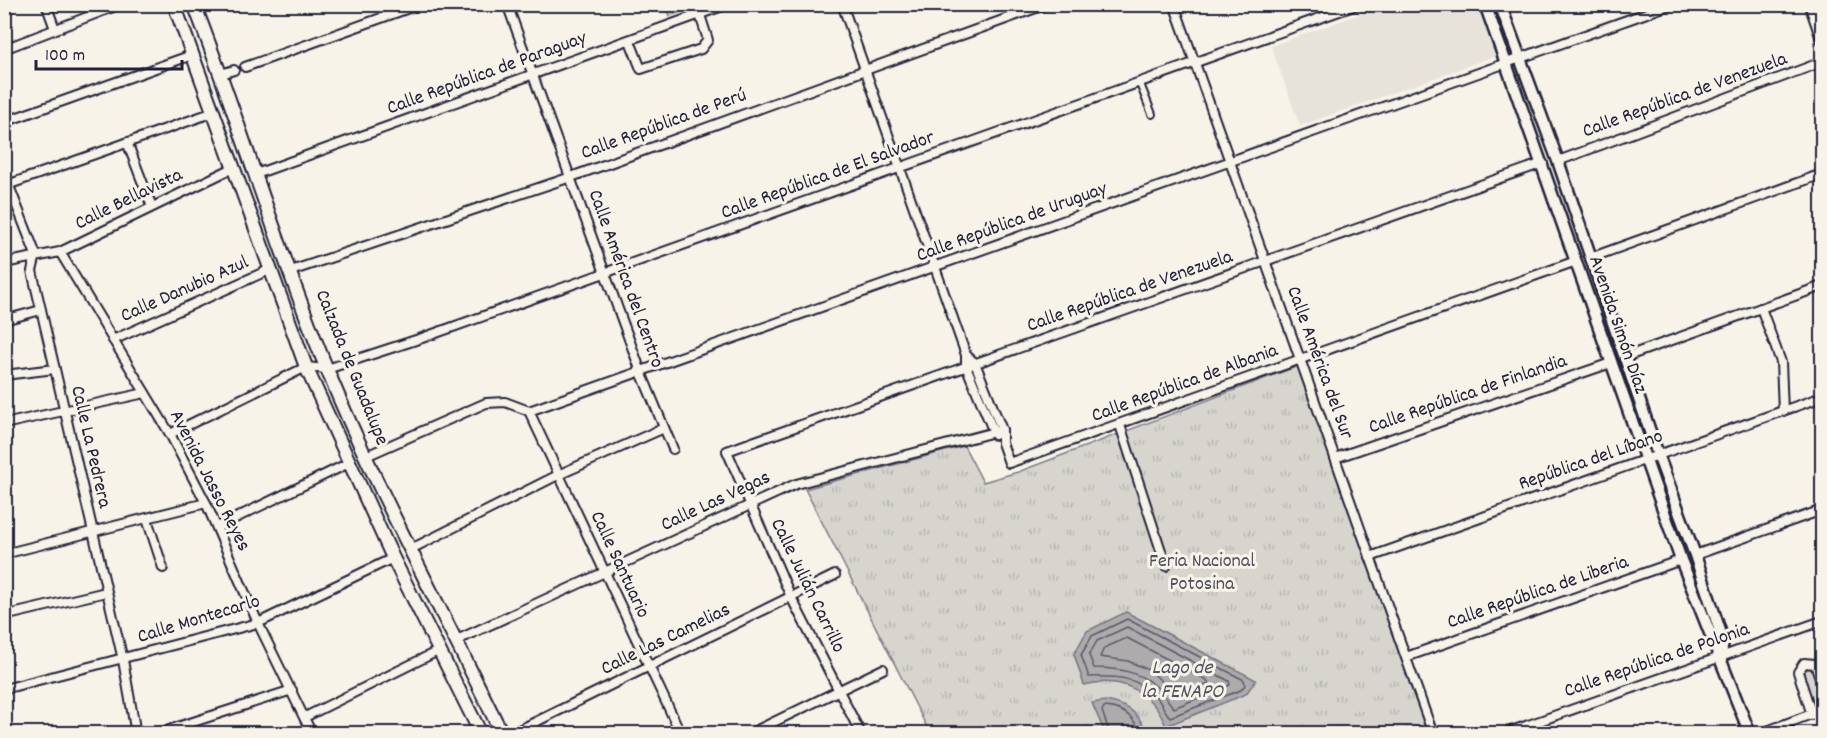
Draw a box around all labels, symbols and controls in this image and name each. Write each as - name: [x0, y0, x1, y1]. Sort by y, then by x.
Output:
- street label: Calle República de Paraguay: [383, 25, 592, 123]
- scale bar: [36, 33, 182, 71]
- text: 100 m: [45, 44, 85, 69]
- street label: Calle República de Venezuela: [1579, 46, 1792, 146]
- street label: Calle República de Perú: [577, 82, 751, 168]
- street label: Calle República de El Salvador: [717, 124, 939, 228]
- street label: Calle Bellavista: [70, 162, 188, 238]
- street label: Calle República de Uruguay: [913, 175, 1112, 271]
- street label: Calle América del Centro: [580, 186, 670, 372]
- street label: Calle República de Venezuela: [1023, 243, 1237, 340]
- street label: Calle Danubio Azul: [117, 249, 254, 331]
- street label: Avenida Simón Díaz: [1580, 252, 1654, 398]
- street label: Calle América del Sur: [1278, 283, 1360, 444]
- street label: Calzada de Guadalupe: [307, 286, 395, 450]
- street label: Calle República de Albania: [1088, 337, 1283, 431]
- street label: Calle República de Finlandia: [1365, 348, 1571, 442]
- street label: Calle La Pedrera: [62, 383, 118, 511]
- street label: Avenida Jasso Reyes: [161, 406, 257, 556]
- street label: República del Líbano: [1515, 423, 1667, 499]
- street label: Calle Las Vegas: [657, 464, 775, 540]
- street label: Calle Santuario: [582, 507, 656, 623]
- street label: Calle Julián Carrillo: [762, 514, 852, 658]
- park label: Feria Nacional Potosina: [1149, 548, 1255, 599]
- street label: Calle República de Liberia: [1444, 549, 1633, 637]
- street label: Calle Montecarlo: [134, 588, 264, 652]
- street label: Calle Las Camelias: [597, 597, 735, 683]
- street label: Calle República de Polonia: [1561, 616, 1754, 706]
- water label: Lago de la FENAPO: [1141, 654, 1225, 708]

